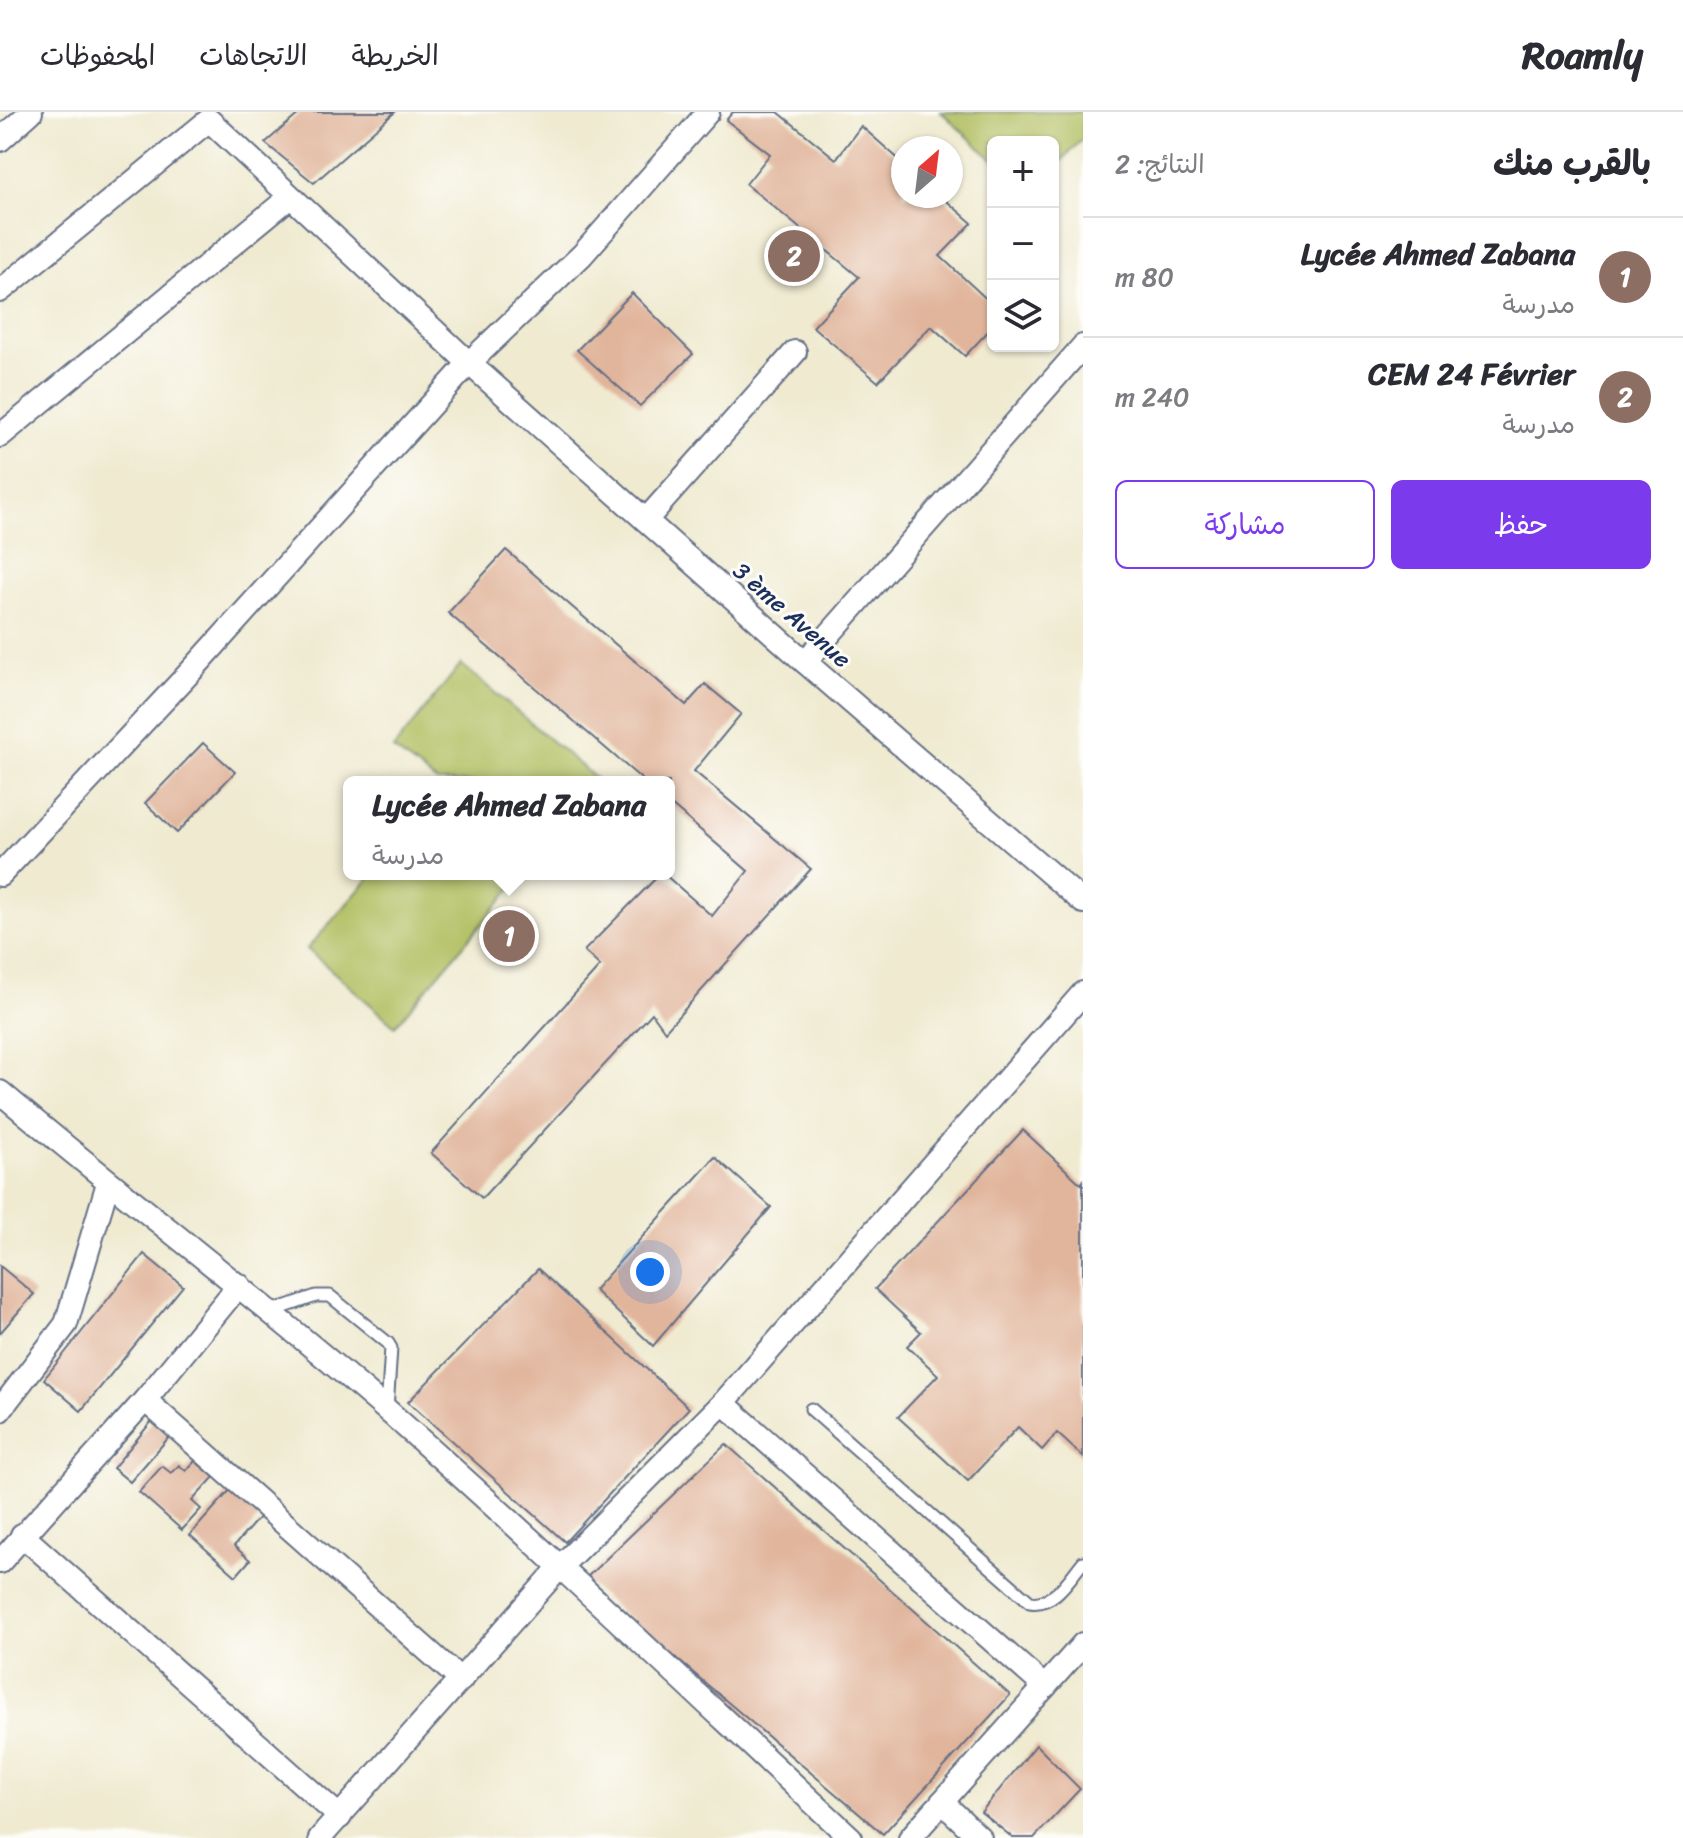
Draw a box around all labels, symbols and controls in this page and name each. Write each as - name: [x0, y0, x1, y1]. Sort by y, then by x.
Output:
- text: Roamly: [1522, 22, 1643, 89]
- text: المحفوظات: [40, 31, 155, 80]
- text: الاتجاهات: [199, 31, 307, 80]
- text: الخريطة: [351, 31, 439, 80]
- text: بالقرب منك: [1493, 134, 1651, 194]
- north arrow: [891, 136, 963, 208]
- map controls: [987, 136, 1059, 352]
- button: +: [987, 136, 1059, 208]
- text: النتائج: 2: [1115, 141, 1205, 187]
- button: −: [987, 208, 1059, 280]
- pin: 2: [768, 226, 820, 286]
- text: Lycée Ahmed Zabana: [1301, 227, 1575, 281]
- text: 80 m: [1115, 254, 1174, 300]
- text: 1: [1619, 254, 1631, 300]
- button: layers: [987, 280, 1059, 352]
- text: مدرسة: [1503, 281, 1575, 327]
- text: CEM 24 Février: [1368, 347, 1575, 401]
- text: 240 m: [1115, 374, 1189, 420]
- text: 2: [1618, 374, 1633, 420]
- text: مدرسة: [1503, 401, 1575, 447]
- button: مشاركة: [1115, 480, 1375, 569]
- button: حفظ: [1391, 480, 1651, 569]
- street label: 3 ème Avenue: [723, 551, 861, 679]
- popup: [343, 776, 675, 880]
- text: Lycée Ahmed Zabana: [372, 778, 646, 832]
- text: مدرسة: [372, 832, 444, 878]
- pin: 1: [483, 906, 535, 966]
- your location: [630, 1252, 670, 1292]

